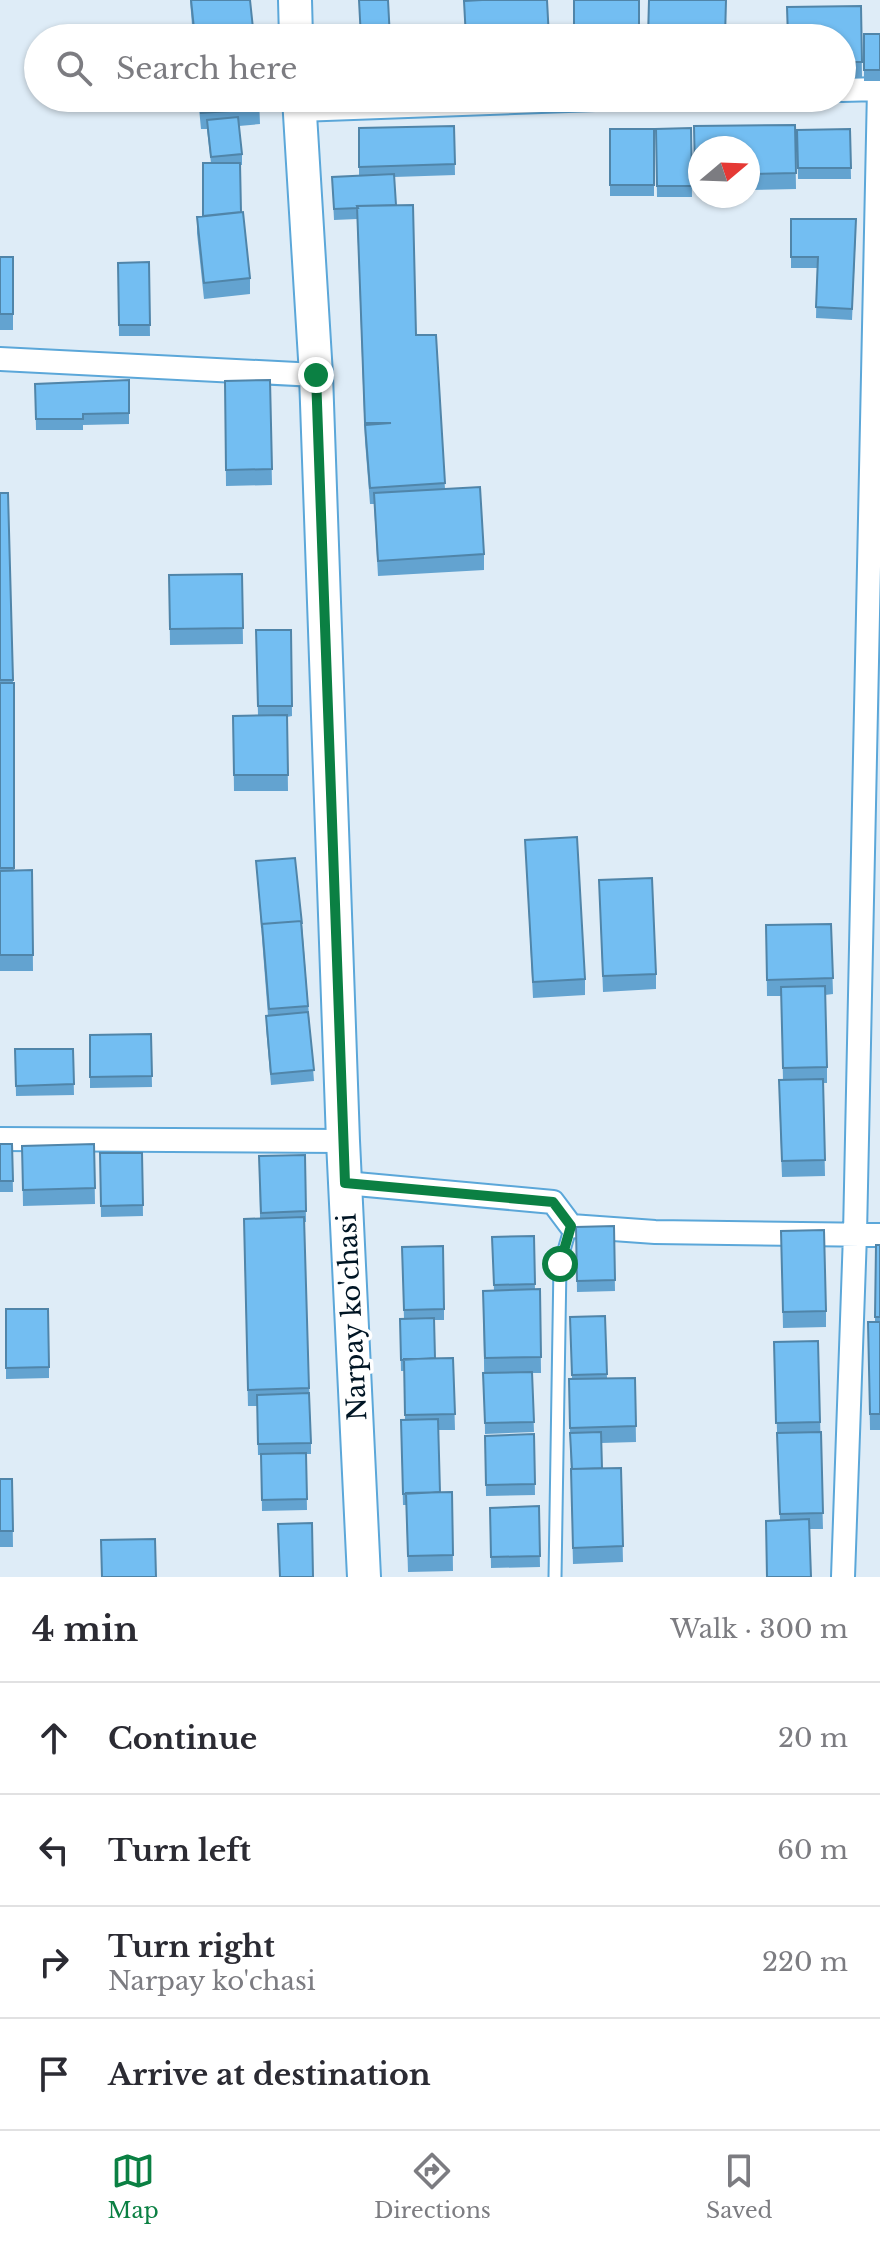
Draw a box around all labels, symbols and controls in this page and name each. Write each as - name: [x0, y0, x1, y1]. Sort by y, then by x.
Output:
- search box: [24, 24, 856, 112]
- icon: search: [52, 46, 96, 90]
- text: Search here: [116, 50, 297, 87]
- north arrow: [688, 136, 760, 208]
- route end: [298, 357, 334, 393]
- street label: Narpay ko'chasi: [331, 1212, 373, 1421]
- route start: [542, 1246, 578, 1282]
- text: 4 min: [32, 1608, 138, 1650]
- text: Walk · 300 m: [670, 1613, 848, 1645]
- icon: ahead: [32, 1716, 76, 1760]
- text: Continue: [108, 1720, 257, 1757]
- text: 20 m: [778, 1722, 848, 1754]
- icon: left: [32, 1828, 76, 1872]
- text: Turn left: [108, 1832, 251, 1869]
- text: 60 m: [777, 1834, 848, 1866]
- text: Turn right: [108, 1928, 275, 1965]
- icon: right: [32, 1940, 76, 1984]
- text: 220 m: [762, 1946, 848, 1978]
- text: Narpay ko'chasi: [108, 1965, 316, 1997]
- icon: arrive: [32, 2052, 76, 2096]
- text: Arrive at destination: [108, 2056, 431, 2093]
- tab: Map: [108, 2149, 159, 2224]
- tab: Directions: [374, 2149, 491, 2224]
- tab: Saved: [706, 2149, 772, 2224]

